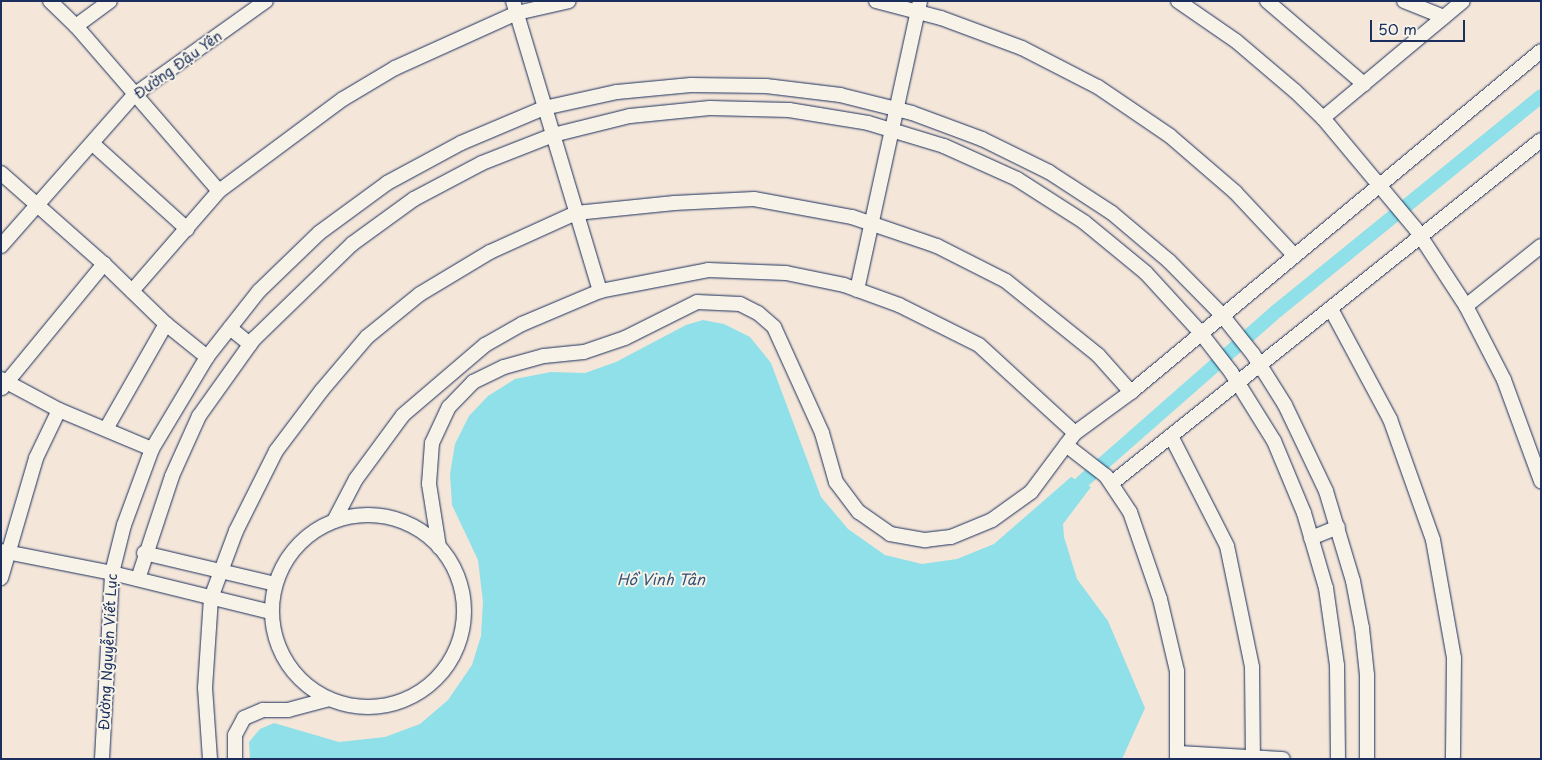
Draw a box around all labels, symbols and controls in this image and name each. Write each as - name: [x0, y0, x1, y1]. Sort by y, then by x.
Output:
- scale bar: [1372, 10, 1467, 42]
- text: 50 m: [1378, 17, 1417, 40]
- street label: Đường Đậu Yên: [131, 27, 225, 103]
- water label: Hồ Vinh Tân: [617, 570, 705, 588]
- street label: Đường Nguyễn Viết Lục: [95, 572, 121, 732]

